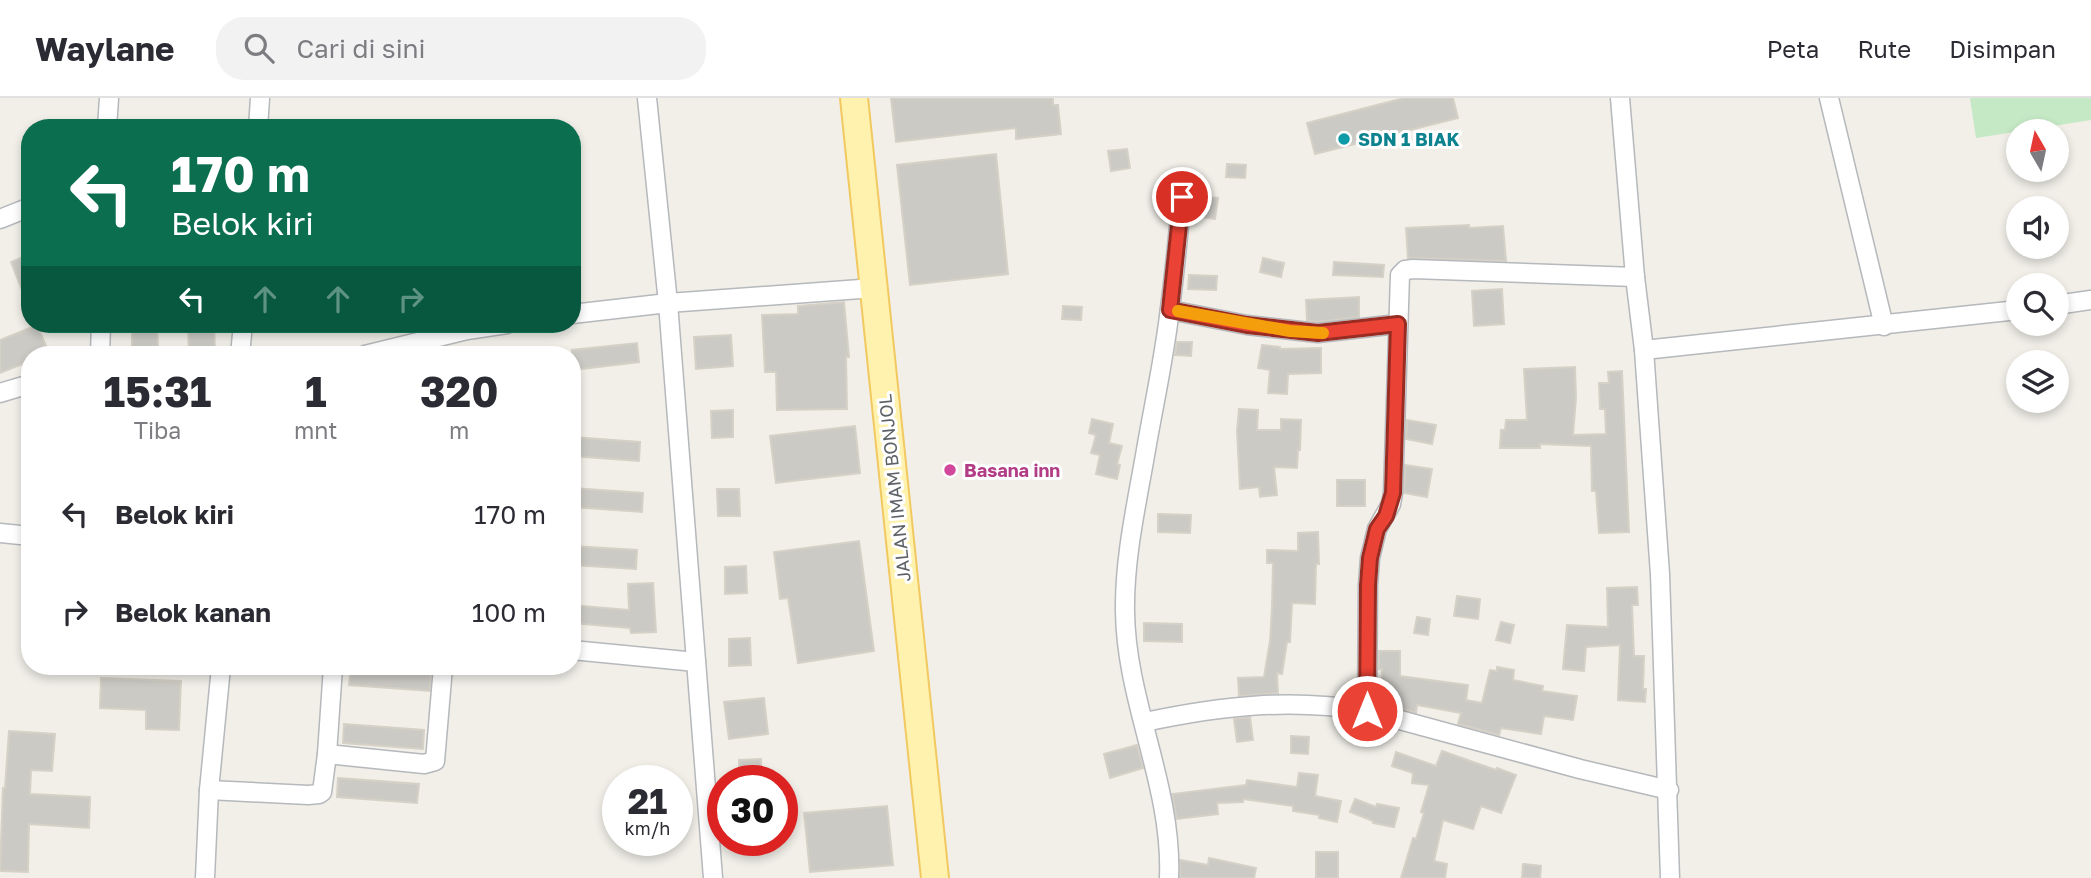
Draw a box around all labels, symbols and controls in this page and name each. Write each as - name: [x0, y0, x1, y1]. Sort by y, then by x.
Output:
- search box: [216, 17, 706, 80]
- text: Waylane: [35, 29, 174, 68]
- icon: search: [240, 29, 278, 67]
- text: Cari di sini: [296, 33, 426, 64]
- text: Peta: [1767, 34, 1819, 63]
- text: Rute: [1857, 34, 1911, 63]
- text: Disimpan: [1949, 34, 2056, 63]
- north arrow: [2006, 119, 2068, 182]
- map controls: [2006, 119, 2069, 413]
- place label: SDN 1 BIAK: [1358, 128, 1460, 150]
- marker: SDN 1 BIAK: [1336, 131, 1352, 147]
- text: 170 m: [171, 144, 310, 203]
- icon: left: [56, 147, 147, 238]
- pin: [1152, 167, 1212, 227]
- icon: arrive: [1163, 178, 1201, 216]
- button: sound: [2006, 196, 2069, 259]
- text: Belok kiri: [171, 204, 314, 242]
- button: search: [2006, 273, 2069, 336]
- icon: left: [173, 280, 211, 318]
- icon: ahead: [246, 280, 284, 318]
- icon: ahead: [319, 280, 357, 318]
- icon: right: [392, 280, 430, 318]
- button: layers: [2006, 350, 2069, 413]
- text: 15:31: [104, 366, 211, 416]
- text: 1: [305, 366, 327, 416]
- text: 320: [420, 366, 498, 416]
- street label: JALAN IMAM BONJOL: [873, 393, 915, 583]
- text: Tiba: [134, 416, 181, 444]
- text: mnt: [294, 416, 337, 444]
- text: m: [449, 416, 469, 444]
- place label: Basana inn: [964, 459, 1060, 481]
- marker: Basana inn: [942, 462, 958, 478]
- icon: left: [56, 495, 94, 533]
- text: Belok kiri: [115, 499, 234, 530]
- text: 170 m: [474, 499, 546, 530]
- icon: right: [56, 593, 94, 631]
- text: Belok kanan: [115, 597, 271, 628]
- text: 100 m: [472, 597, 546, 628]
- position arrow: [1330, 674, 1404, 748]
- speed limit sign: 30: [707, 765, 798, 856]
- text: 21: [628, 780, 667, 822]
- text: km/h: [625, 817, 670, 839]

